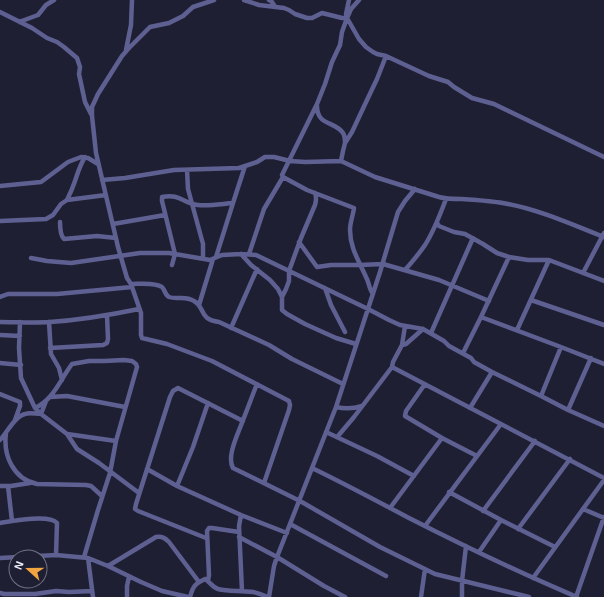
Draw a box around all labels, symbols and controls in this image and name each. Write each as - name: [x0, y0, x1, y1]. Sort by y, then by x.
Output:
- north arrow: [8, 549, 48, 589]
- text: N: [12, 560, 26, 571]

